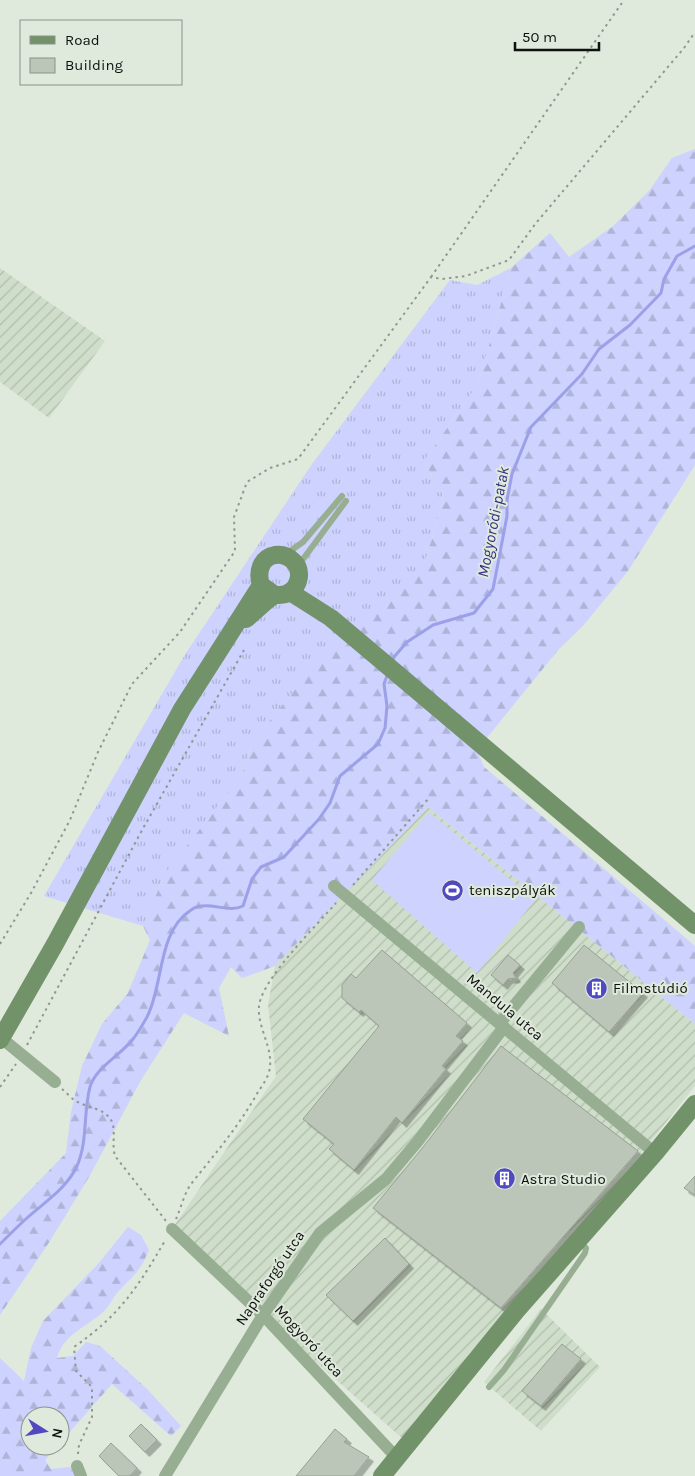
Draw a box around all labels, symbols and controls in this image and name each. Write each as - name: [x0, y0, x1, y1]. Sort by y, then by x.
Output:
- legend: [20, 20, 182, 85]
- scale bar: [515, 20, 599, 52]
- text: 50 m: [522, 28, 557, 46]
- text: Road: [65, 31, 100, 49]
- text: Building: [65, 56, 123, 74]
- water label: Mogyoródi-patak: [473, 464, 513, 579]
- sports icon: teniszpályák: [441, 878, 465, 902]
- place label: teniszpályák: [469, 881, 556, 899]
- street label: Mandula utca: [463, 970, 547, 1044]
- building icon: Filmstúdió: [585, 976, 609, 1000]
- place label: Filmstúdió: [613, 979, 688, 997]
- building icon: Astra Studio: [493, 1167, 517, 1191]
- place label: Astra Studio: [521, 1170, 606, 1188]
- street label: Napraforgó utca: [232, 1227, 308, 1329]
- street label: Mogyoró utca: [271, 1301, 347, 1381]
- north arrow: [20, 1406, 70, 1456]
- text: N: [48, 1427, 67, 1440]

